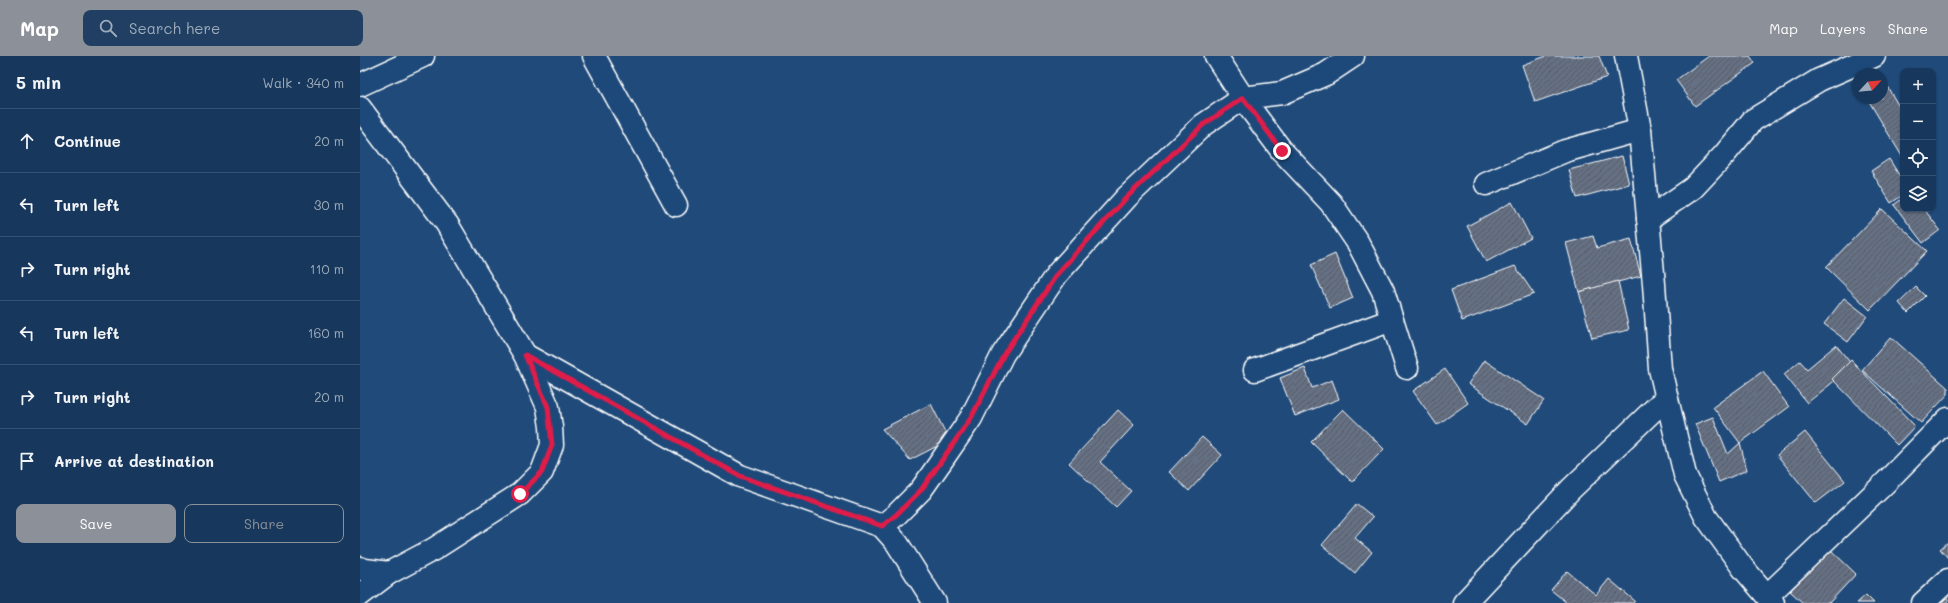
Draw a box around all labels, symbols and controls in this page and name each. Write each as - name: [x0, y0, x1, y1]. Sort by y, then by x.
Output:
- search box: [83, 10, 363, 46]
- text: Map: [20, 16, 59, 41]
- icon: search: [97, 17, 119, 39]
- text: Search here: [129, 18, 220, 38]
- text: Map: [1769, 19, 1798, 38]
- text: Layers: [1820, 19, 1866, 38]
- text: Share: [1888, 19, 1928, 38]
- north arrow: [1852, 68, 1888, 104]
- map controls: [1900, 68, 1936, 212]
- button: +: [1900, 68, 1936, 104]
- text: 5 min: [16, 71, 61, 93]
- text: Walk · 340 m: [263, 74, 344, 91]
- button: −: [1900, 104, 1936, 140]
- icon: ahead: [16, 130, 38, 152]
- text: Continue: [54, 131, 121, 151]
- text: 20 m: [314, 132, 344, 149]
- button: locate: [1900, 140, 1936, 176]
- route end: [1273, 142, 1291, 160]
- button: layers: [1900, 176, 1936, 212]
- icon: left: [16, 194, 38, 216]
- text: Turn left: [54, 195, 119, 215]
- text: 30 m: [314, 196, 344, 213]
- icon: right: [16, 258, 38, 280]
- text: Turn right: [54, 259, 131, 279]
- text: 110 m: [310, 260, 344, 277]
- icon: left: [16, 322, 38, 344]
- text: Turn left: [54, 323, 119, 343]
- text: 160 m: [308, 324, 344, 341]
- icon: right: [16, 386, 38, 408]
- text: Turn right: [54, 387, 131, 407]
- text: 20 m: [314, 388, 344, 405]
- icon: arrive: [16, 450, 38, 472]
- text: Arrive at destination: [54, 451, 214, 471]
- route start: [511, 485, 529, 503]
- button: Save: [16, 504, 176, 543]
- button: Share: [184, 504, 344, 543]

